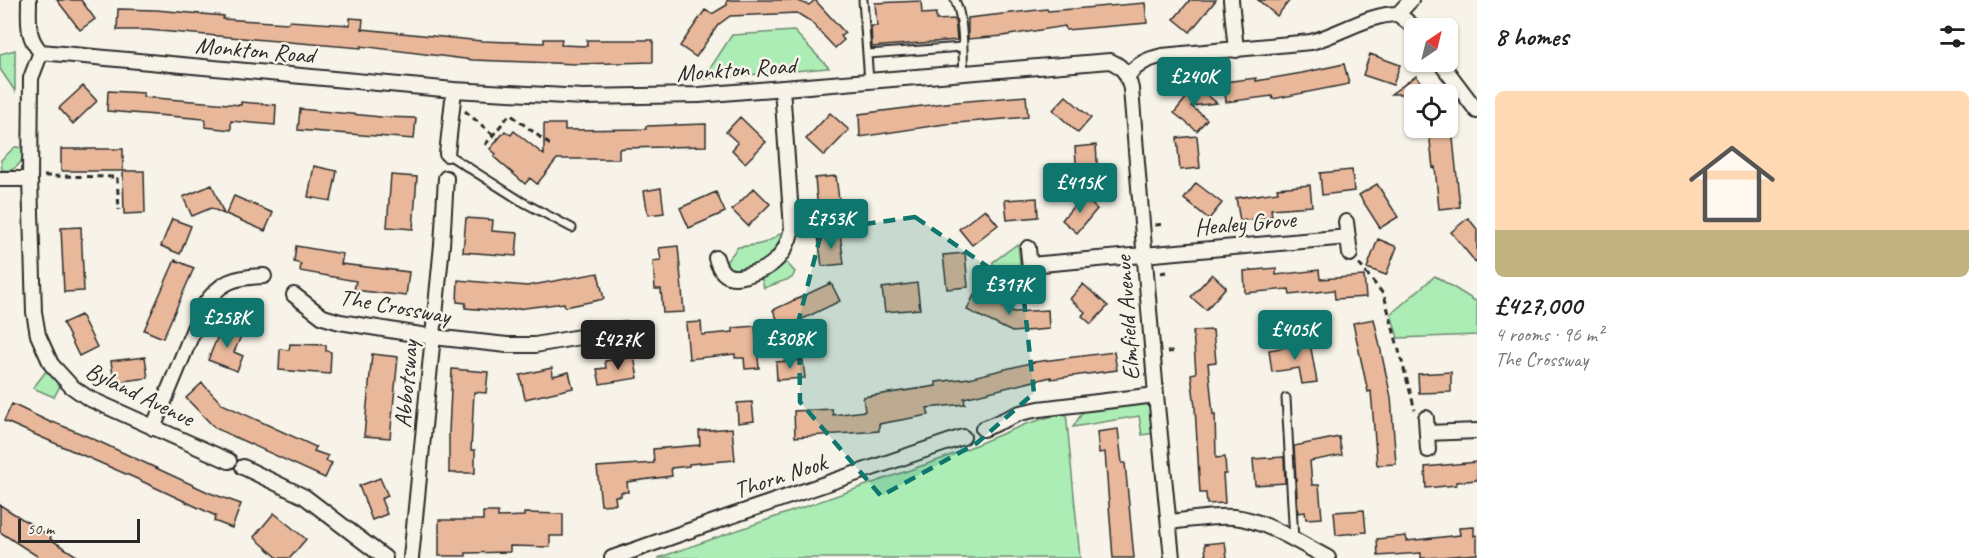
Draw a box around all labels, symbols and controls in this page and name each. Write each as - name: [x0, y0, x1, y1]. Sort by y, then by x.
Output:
- north arrow: [1404, 18, 1458, 72]
- map controls: [1404, 18, 1458, 138]
- text: 8 homes: [1495, 20, 1568, 53]
- icon: filters: [1936, 20, 1969, 53]
- street label: Monkton Road: [194, 30, 319, 70]
- street label: Monkton Road: [675, 50, 800, 88]
- pin: £240K: [1152, 57, 1236, 108]
- text: £240K: [1171, 64, 1217, 89]
- button: locate: [1404, 84, 1458, 138]
- icon: home: [1678, 130, 1786, 238]
- pin: £415K: [1038, 163, 1122, 214]
- text: £415K: [1057, 170, 1103, 195]
- pin: £753K: [789, 199, 873, 250]
- street label: Healey Grove: [1193, 203, 1299, 242]
- text: £753K: [808, 206, 854, 231]
- street label: Elmfield Avenue: [1108, 253, 1146, 381]
- pin: £317K: [967, 265, 1051, 316]
- text: £317K: [986, 272, 1032, 297]
- street label: The Crossway: [337, 282, 454, 331]
- text: £427,000: [1495, 289, 1582, 322]
- pin: £258K: [185, 298, 269, 349]
- text: £258K: [204, 305, 250, 330]
- pin: £405K: [1253, 310, 1337, 361]
- text: £405K: [1272, 317, 1318, 342]
- pin: £308K: [748, 319, 832, 370]
- pin: £427K: [576, 320, 660, 371]
- text: 4 rooms · 96 m²: [1495, 322, 1603, 347]
- text: £308K: [767, 326, 813, 351]
- text: £427K: [595, 327, 641, 352]
- street label: Abbotsway: [387, 337, 425, 429]
- text: The Crossway: [1495, 347, 1588, 372]
- street label: Byland Avenue: [81, 355, 201, 434]
- street label: Thorn Nook: [730, 446, 832, 505]
- scale bar: [18, 516, 140, 544]
- text: 50 m: [27, 519, 54, 539]

